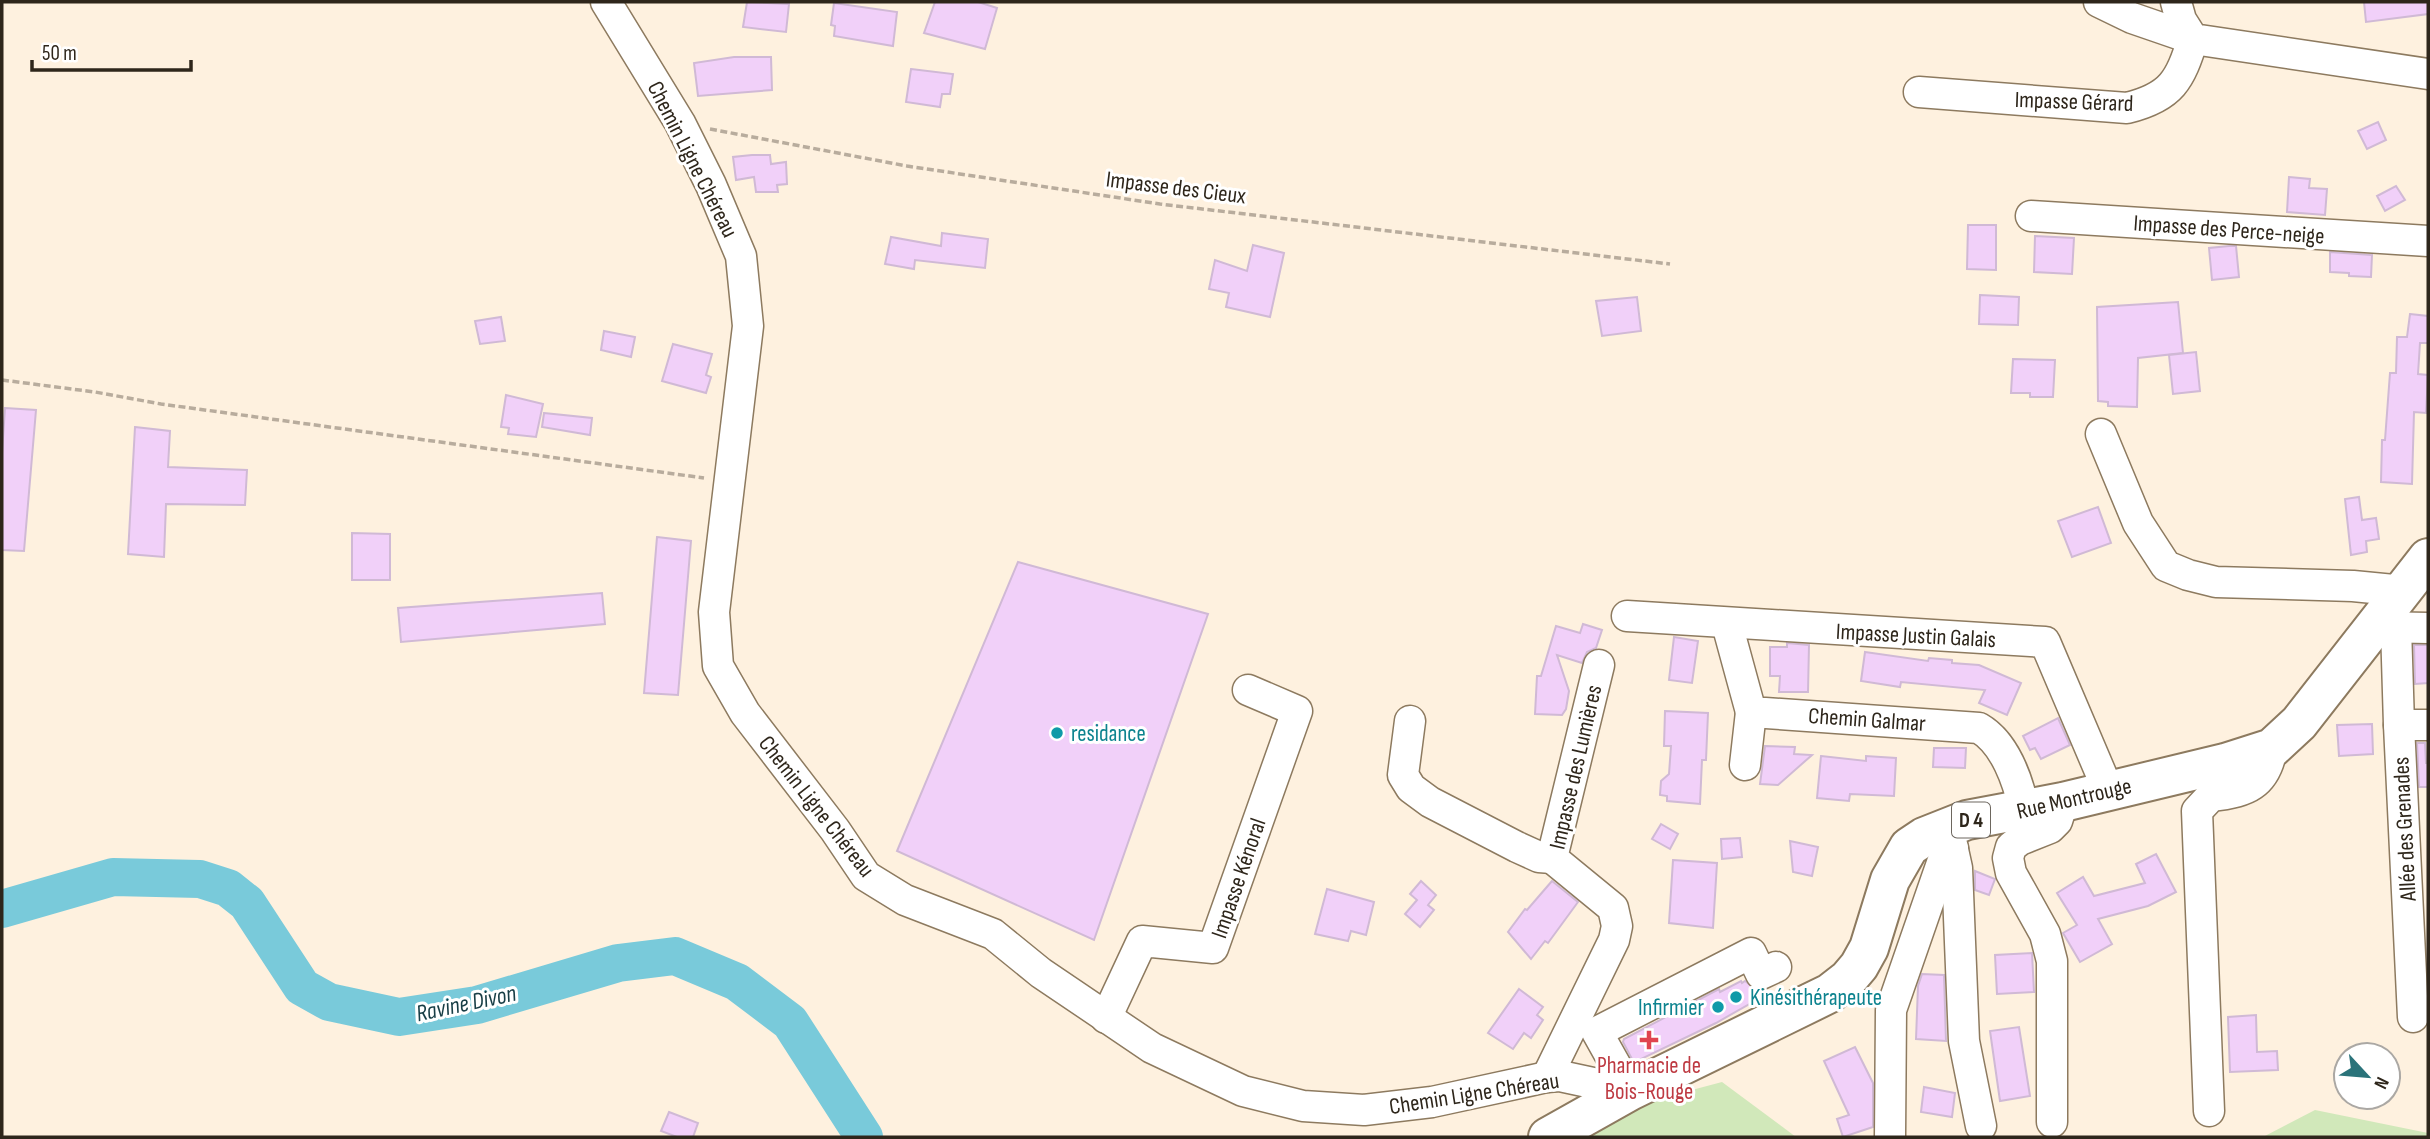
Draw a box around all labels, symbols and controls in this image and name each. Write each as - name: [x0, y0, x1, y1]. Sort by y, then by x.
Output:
- scale bar: [32, 28, 191, 72]
- text: 50 m: [42, 41, 77, 66]
- street label: Chemin Ligne Chéreau: [641, 77, 744, 242]
- street label: Impasse Gérard: [2014, 86, 2134, 118]
- street label: Impasse des Cieux: [1104, 166, 1248, 211]
- street label: Impasse des Perce-neige: [2132, 209, 2325, 251]
- street label: Impasse Justin Galais: [1835, 618, 1997, 654]
- street label: Impasse des Lumières: [1543, 682, 1608, 852]
- street label: Chemin Galmar: [1807, 702, 1927, 738]
- place label: residance: [1071, 720, 1146, 748]
- marker: residance: [1049, 725, 1065, 741]
- street label: Chemin Ligne Chéreau: [752, 730, 880, 883]
- street label: Allée des Grenades: [2387, 756, 2423, 903]
- street label: Rue Montrouge: [2014, 772, 2134, 826]
- road number: D 4: [1952, 802, 1990, 838]
- street label: Impasse Kénoral: [1205, 815, 1273, 942]
- water label: Ravine Divon: [413, 979, 519, 1028]
- place label: Kinésithérapeute: [1750, 984, 1882, 1012]
- marker: Kinésithérapeute: [1728, 989, 1744, 1005]
- place label: Infirmier: [1638, 994, 1704, 1022]
- marker: Infirmier: [1710, 999, 1726, 1015]
- marker: Pharmacie de Bois-Rouge: [1641, 1032, 1657, 1048]
- north arrow: [2332, 1041, 2402, 1111]
- place label: Pharmacie de Bois-Rouge: [1597, 1052, 1701, 1106]
- street label: Chemin Ligne Chéreau: [1387, 1067, 1561, 1121]
- text: N: [2368, 1073, 2393, 1092]

